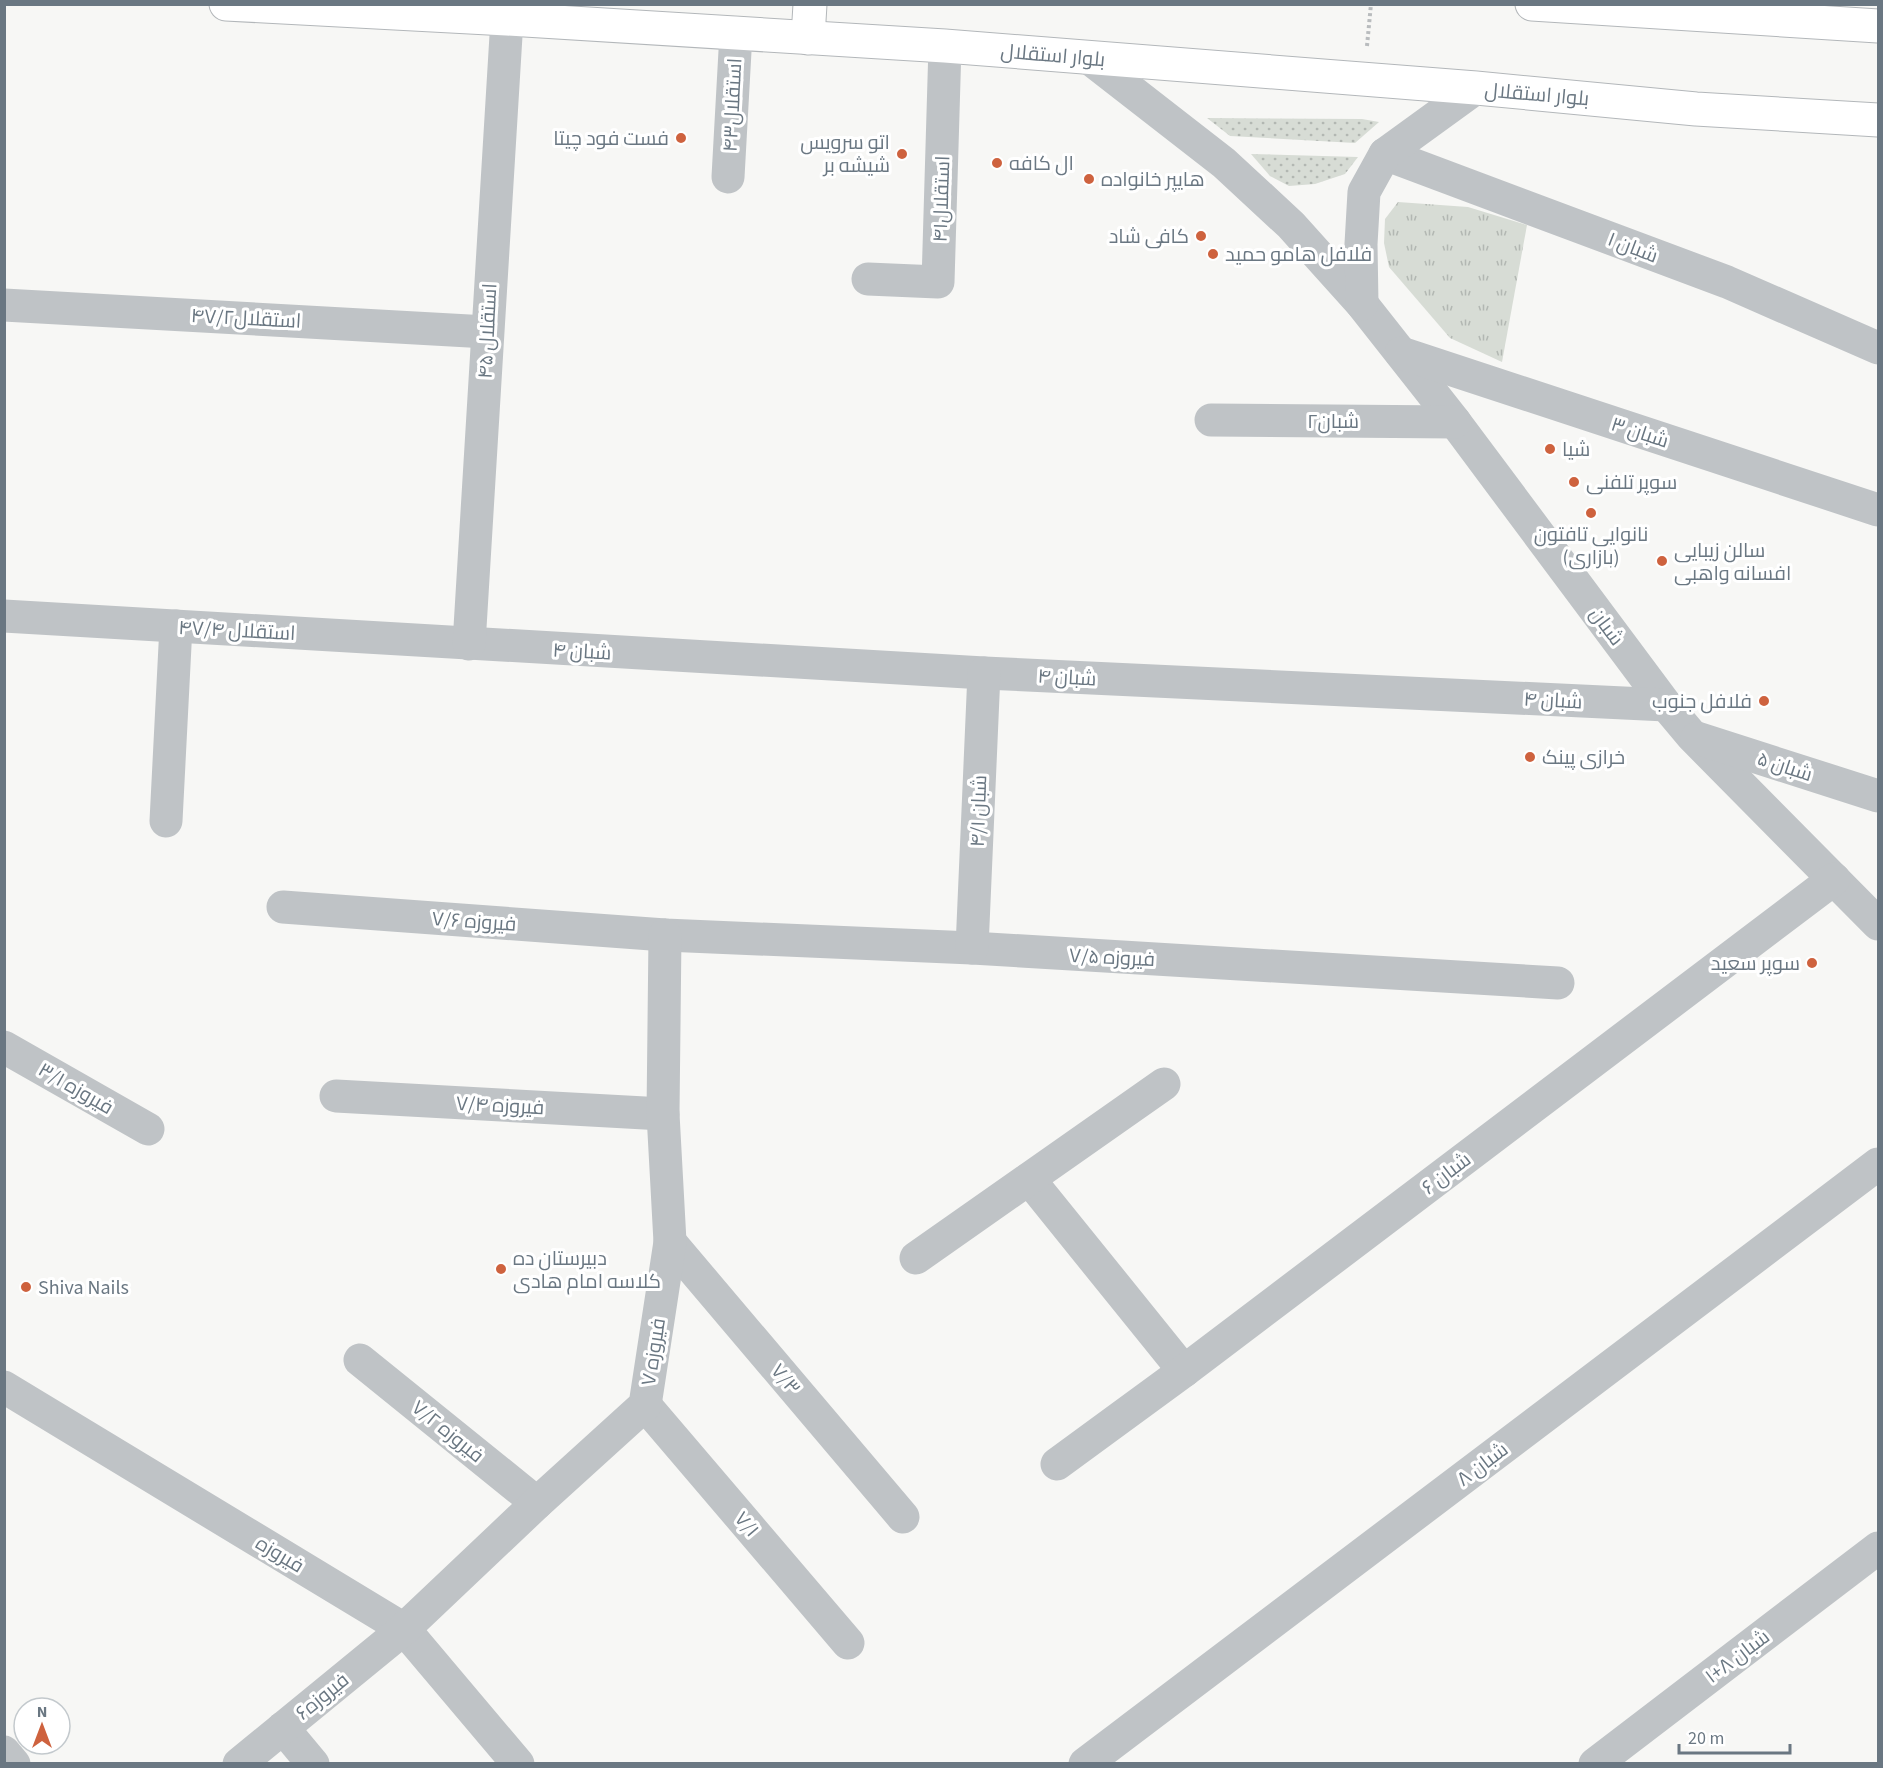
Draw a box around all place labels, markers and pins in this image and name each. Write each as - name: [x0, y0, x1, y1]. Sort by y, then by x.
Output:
- place label: فست فود چیتا: [553, 125, 669, 153]
- place label: اتو سرویس شیشه بر: [800, 129, 890, 180]
- marker: فست فود چیتا: [674, 131, 688, 145]
- marker: اتو سرویس شیشه بر: [895, 147, 909, 161]
- place label: ال کافه: [1009, 150, 1074, 178]
- marker: ال کافه: [990, 156, 1004, 170]
- place label: هایپر خانواده: [1101, 166, 1205, 194]
- marker: هایپر خانواده: [1082, 172, 1096, 186]
- place label: کافی شاد: [1109, 223, 1189, 251]
- marker: کافی شاد: [1194, 229, 1208, 243]
- place label: فلافل هامو حمید: [1225, 241, 1372, 269]
- marker: فلافل هامو حمید: [1206, 247, 1220, 261]
- place label: شیا: [1562, 436, 1590, 464]
- marker: شیا: [1543, 442, 1557, 456]
- place label: سوپر تلفنی: [1586, 469, 1677, 497]
- marker: سوپر تلفنی: [1567, 475, 1581, 489]
- marker: نانوایی تافتون (بازاری): [1584, 506, 1598, 520]
- place label: نانوایی تافتون (بازاری): [1534, 521, 1648, 572]
- place label: سالن زیبایی افسانه واهبی: [1674, 537, 1791, 588]
- marker: سالن زیبایی افسانه واهبی: [1655, 554, 1669, 568]
- place label: فلافل جنوب: [1652, 688, 1752, 716]
- marker: فلافل جنوب: [1757, 694, 1771, 708]
- place label: خرازی پینک: [1542, 744, 1625, 772]
- marker: خرازی پینک: [1523, 750, 1537, 764]
- place label: سوپر سعید: [1711, 950, 1800, 978]
- marker: سوپر سعید: [1805, 956, 1819, 970]
- place label: دبیرستان ده کلاسه امام هادی: [513, 1245, 661, 1296]
- marker: دبیرستان ده کلاسه امام هادی: [494, 1262, 508, 1276]
- place label: Shiva Nails: [38, 1274, 129, 1302]
- marker: Shiva Nails: [19, 1280, 33, 1294]

